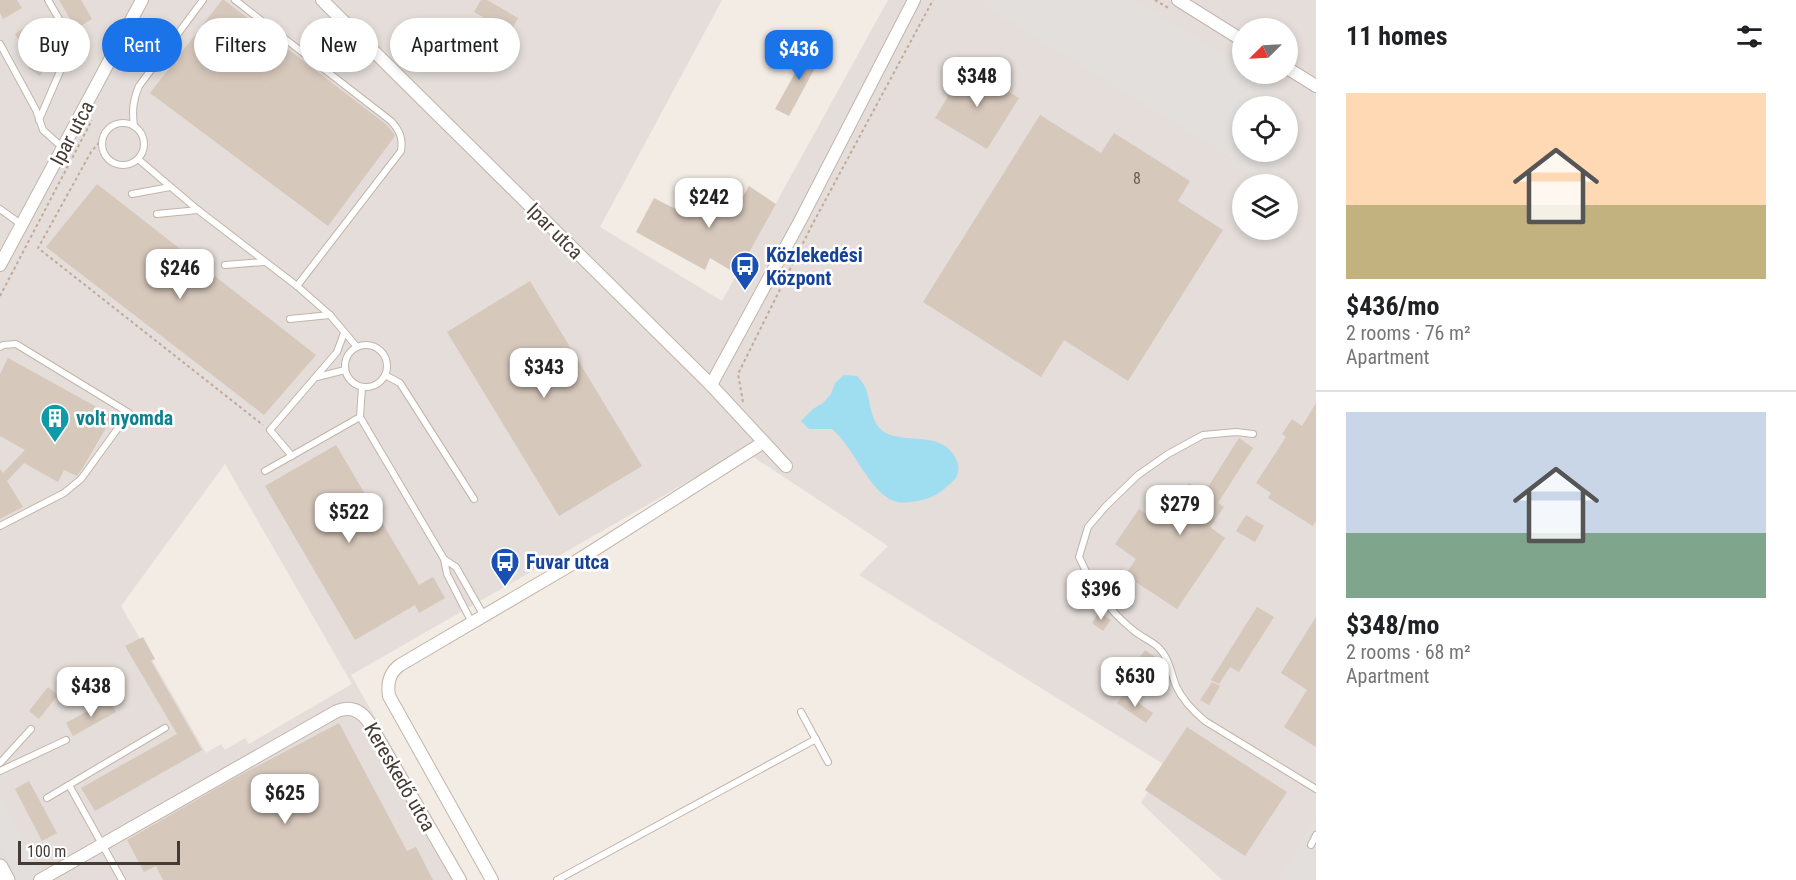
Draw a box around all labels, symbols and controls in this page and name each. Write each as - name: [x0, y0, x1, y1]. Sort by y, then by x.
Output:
- chip: Buy: [18, 18, 90, 72]
- chip: Rent: [102, 18, 182, 72]
- chip: Filters: [194, 18, 288, 72]
- chip: New: [300, 18, 378, 72]
- chip: Apartment: [390, 18, 520, 72]
- north arrow: [1232, 18, 1298, 84]
- map controls: [1232, 18, 1298, 240]
- icon: filters: [1733, 20, 1766, 53]
- text: 11 homes: [1346, 21, 1448, 51]
- pin: $436: [763, 30, 835, 81]
- text: $436: [779, 37, 819, 61]
- pin: $348: [941, 57, 1013, 108]
- text: $348: [957, 64, 997, 88]
- button: locate: [1232, 96, 1298, 162]
- street label: Ipar utca: [45, 97, 99, 169]
- icon: home: [1502, 132, 1610, 240]
- house number: 8: [1133, 169, 1141, 188]
- button: layers: [1232, 174, 1298, 240]
- pin: $242: [673, 178, 745, 229]
- text: $242: [689, 185, 729, 209]
- street label: Ipar utca: [522, 198, 588, 264]
- place label: Közlekedési Központ: [766, 243, 863, 290]
- pin: $246: [144, 249, 216, 300]
- bus stop icon: Közlekedési Központ: [729, 250, 761, 292]
- text: $246: [160, 256, 200, 280]
- text: $436/mo: [1346, 291, 1439, 321]
- text: 2 rooms · 76 m²: [1346, 321, 1471, 345]
- text: Apartment: [1346, 345, 1430, 369]
- pin: $343: [508, 348, 580, 399]
- text: $343: [524, 355, 564, 379]
- building icon: volt nyomda: [39, 402, 71, 444]
- place label: volt nyomda: [76, 406, 173, 430]
- icon: home: [1502, 451, 1610, 559]
- pin: $279: [1144, 485, 1216, 536]
- text: $279: [1160, 492, 1200, 516]
- pin: $522: [313, 493, 385, 544]
- text: $522: [329, 500, 369, 524]
- bus stop icon: Fuvar utca: [489, 546, 521, 588]
- place label: Fuvar utca: [526, 550, 609, 574]
- pin: $396: [1065, 570, 1137, 621]
- text: $396: [1081, 577, 1121, 601]
- text: $348/mo: [1346, 610, 1439, 640]
- text: 2 rooms · 68 m²: [1346, 640, 1471, 664]
- pin: $630: [1099, 657, 1171, 708]
- text: $630: [1115, 664, 1155, 688]
- text: Apartment: [1346, 664, 1430, 688]
- pin: $438: [55, 667, 127, 718]
- text: $438: [71, 674, 111, 698]
- street label: Kereskedő utca: [359, 718, 441, 836]
- pin: $625: [249, 774, 321, 825]
- text: $625: [265, 781, 305, 805]
- scale bar: [18, 838, 180, 866]
- text: 100 m: [27, 842, 66, 861]

